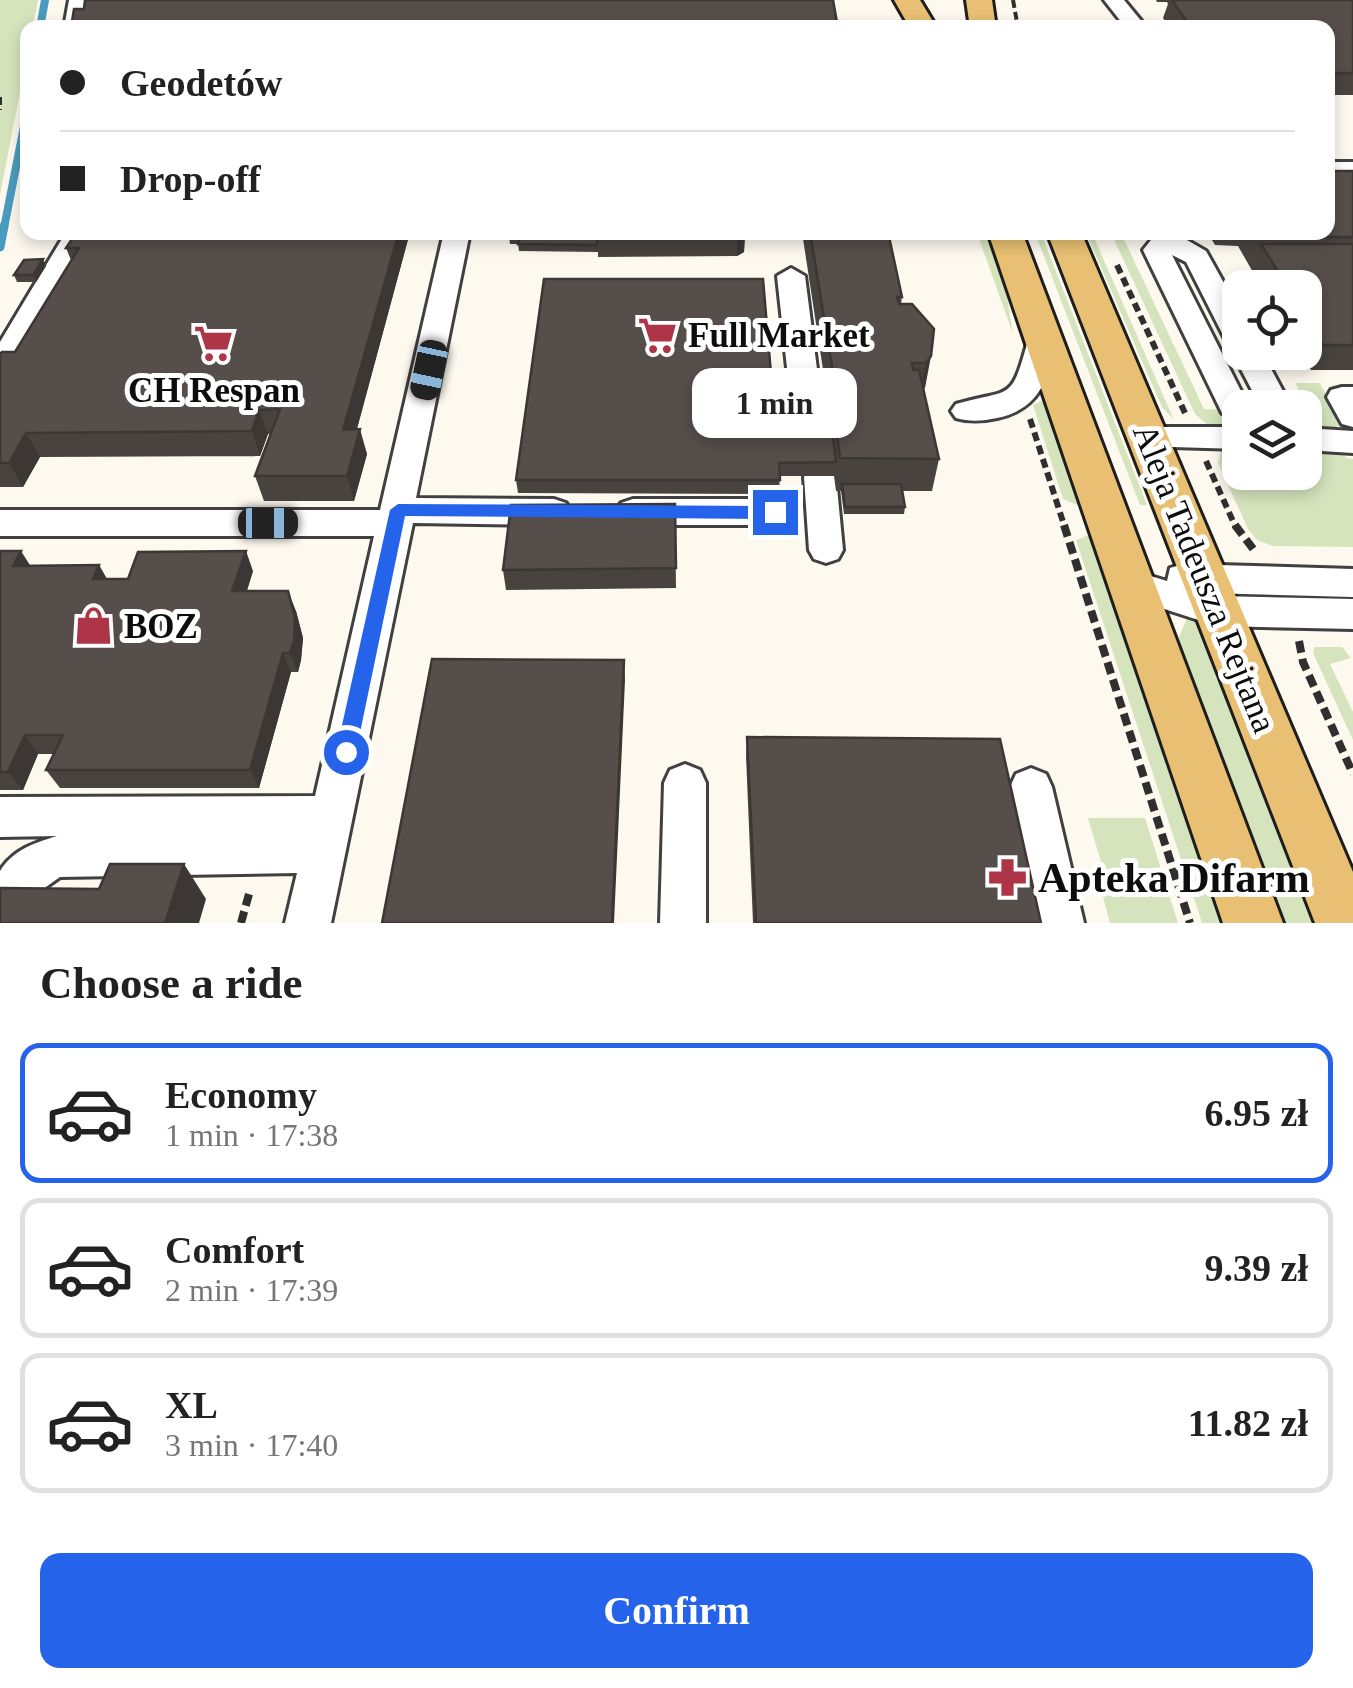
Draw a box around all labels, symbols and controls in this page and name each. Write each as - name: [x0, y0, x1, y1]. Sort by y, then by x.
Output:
- text: Geodetów: [120, 62, 283, 104]
- text: Drop-off: [120, 158, 261, 200]
- map controls: [1222, 270, 1322, 490]
- button: locate: [1222, 270, 1322, 370]
- supermarket icon: Full Market: [637, 314, 679, 356]
- place label: Full Market: [688, 316, 870, 355]
- supermarket icon: CH Respan: [193, 322, 235, 364]
- car: [408, 338, 450, 402]
- callout: 1 min: [692, 367, 858, 437]
- place label: CH Respan: [128, 371, 300, 410]
- text: 1 min: [736, 385, 813, 421]
- button: layers: [1222, 390, 1322, 490]
- street label: Aleja Tadeusza Rejtana: [1125, 418, 1284, 739]
- route end: [753, 490, 798, 535]
- car: [238, 508, 298, 538]
- shop icon: BOZ: [73, 605, 115, 647]
- place label: BOZ: [124, 607, 198, 646]
- route start: [324, 730, 369, 775]
- place label: Apteka Difarm: [1038, 855, 1310, 901]
- pharmacy icon: Apteka Difarm: [987, 856, 1029, 898]
- text: Choose a ride: [40, 958, 303, 1008]
- icon: car: [45, 1068, 135, 1158]
- text: Economy: [165, 1074, 317, 1116]
- text: 6.95 zł: [1205, 1092, 1308, 1134]
- text: 1 min · 17:38: [165, 1117, 338, 1153]
- icon: car: [45, 1223, 135, 1313]
- text: Comfort: [165, 1229, 304, 1271]
- text: 9.39 zł: [1205, 1247, 1308, 1289]
- text: 2 min · 17:39: [165, 1272, 338, 1308]
- icon: car: [45, 1378, 135, 1468]
- text: XL: [165, 1384, 218, 1426]
- text: 11.82 zł: [1188, 1402, 1308, 1444]
- text: 3 min · 17:40: [165, 1427, 338, 1463]
- button: Confirm: [40, 1553, 1313, 1668]

